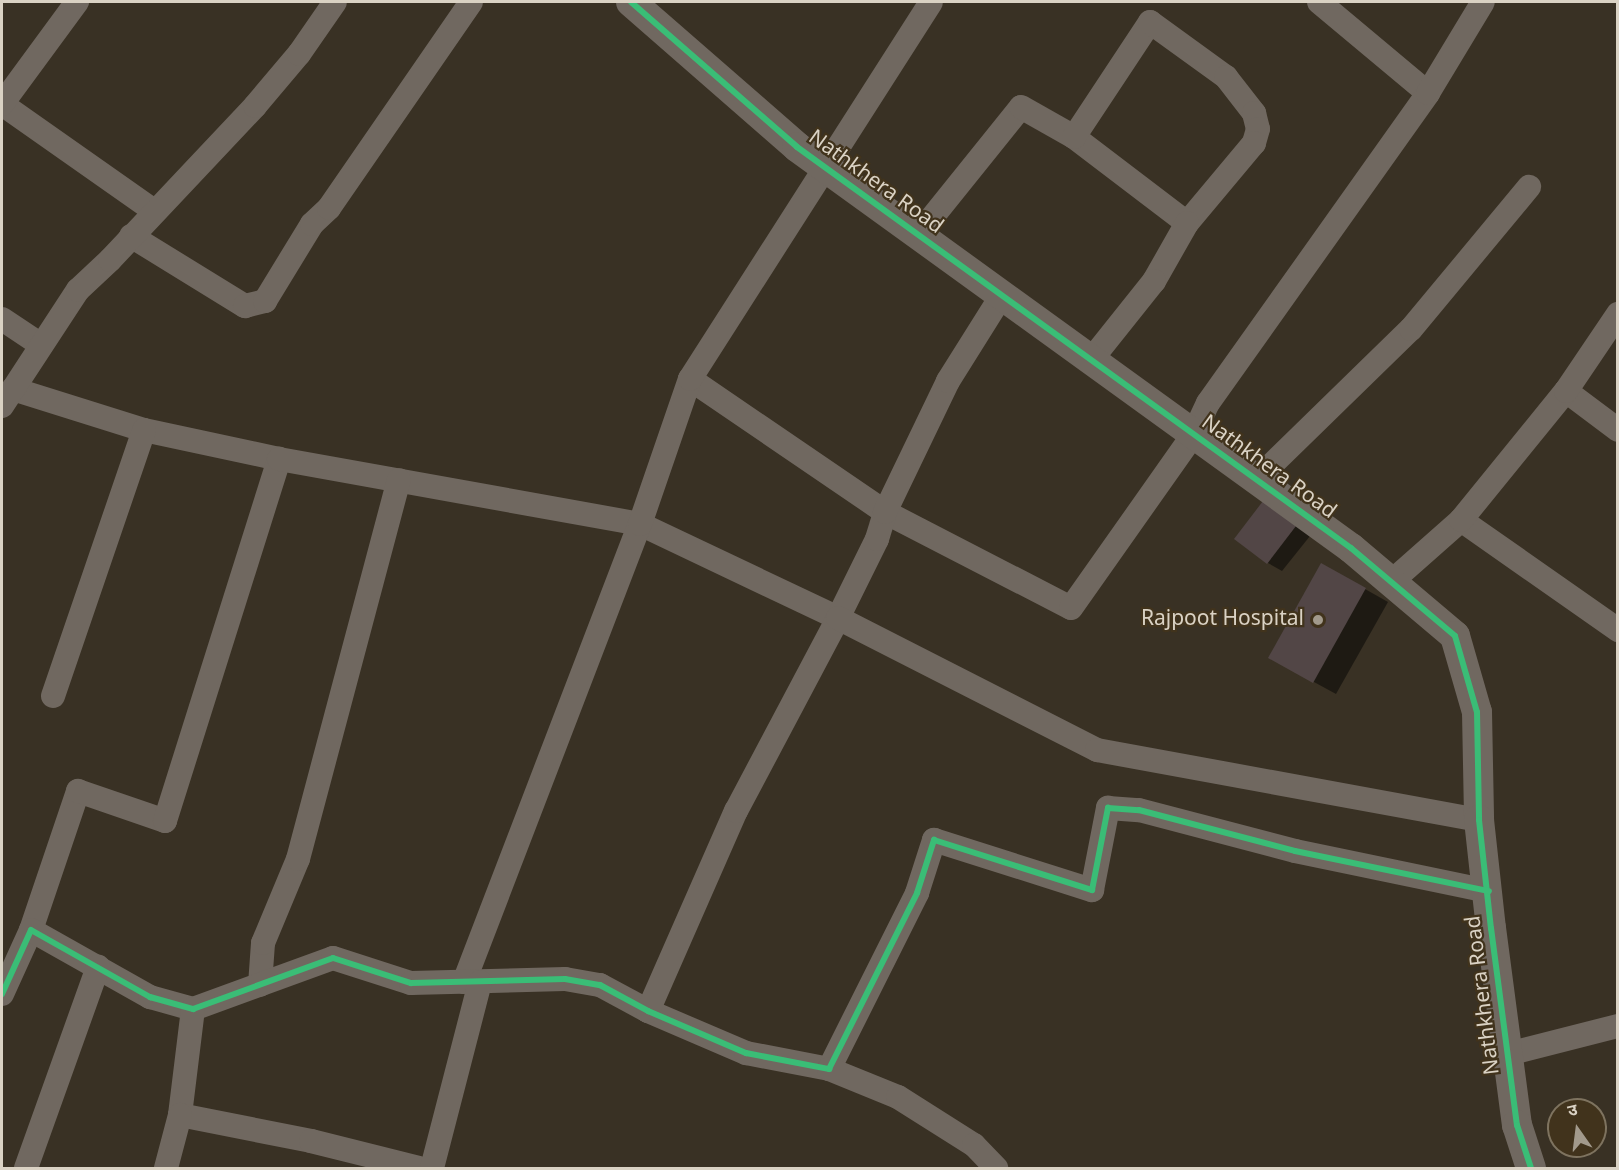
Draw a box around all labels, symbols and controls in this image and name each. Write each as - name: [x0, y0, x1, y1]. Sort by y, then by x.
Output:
- street label: Nathkhera Road: [803, 126, 947, 240]
- street label: Nathkhera Road: [1196, 411, 1340, 525]
- place label: Rajpoot Hospital: [1141, 607, 1304, 633]
- marker: Rajpoot Hospital: [1309, 611, 1327, 629]
- street label: Nathkhera Road: [1462, 914, 1506, 1076]
- north arrow: [1547, 1098, 1607, 1158]
- text: उ: [1566, 1101, 1580, 1123]

